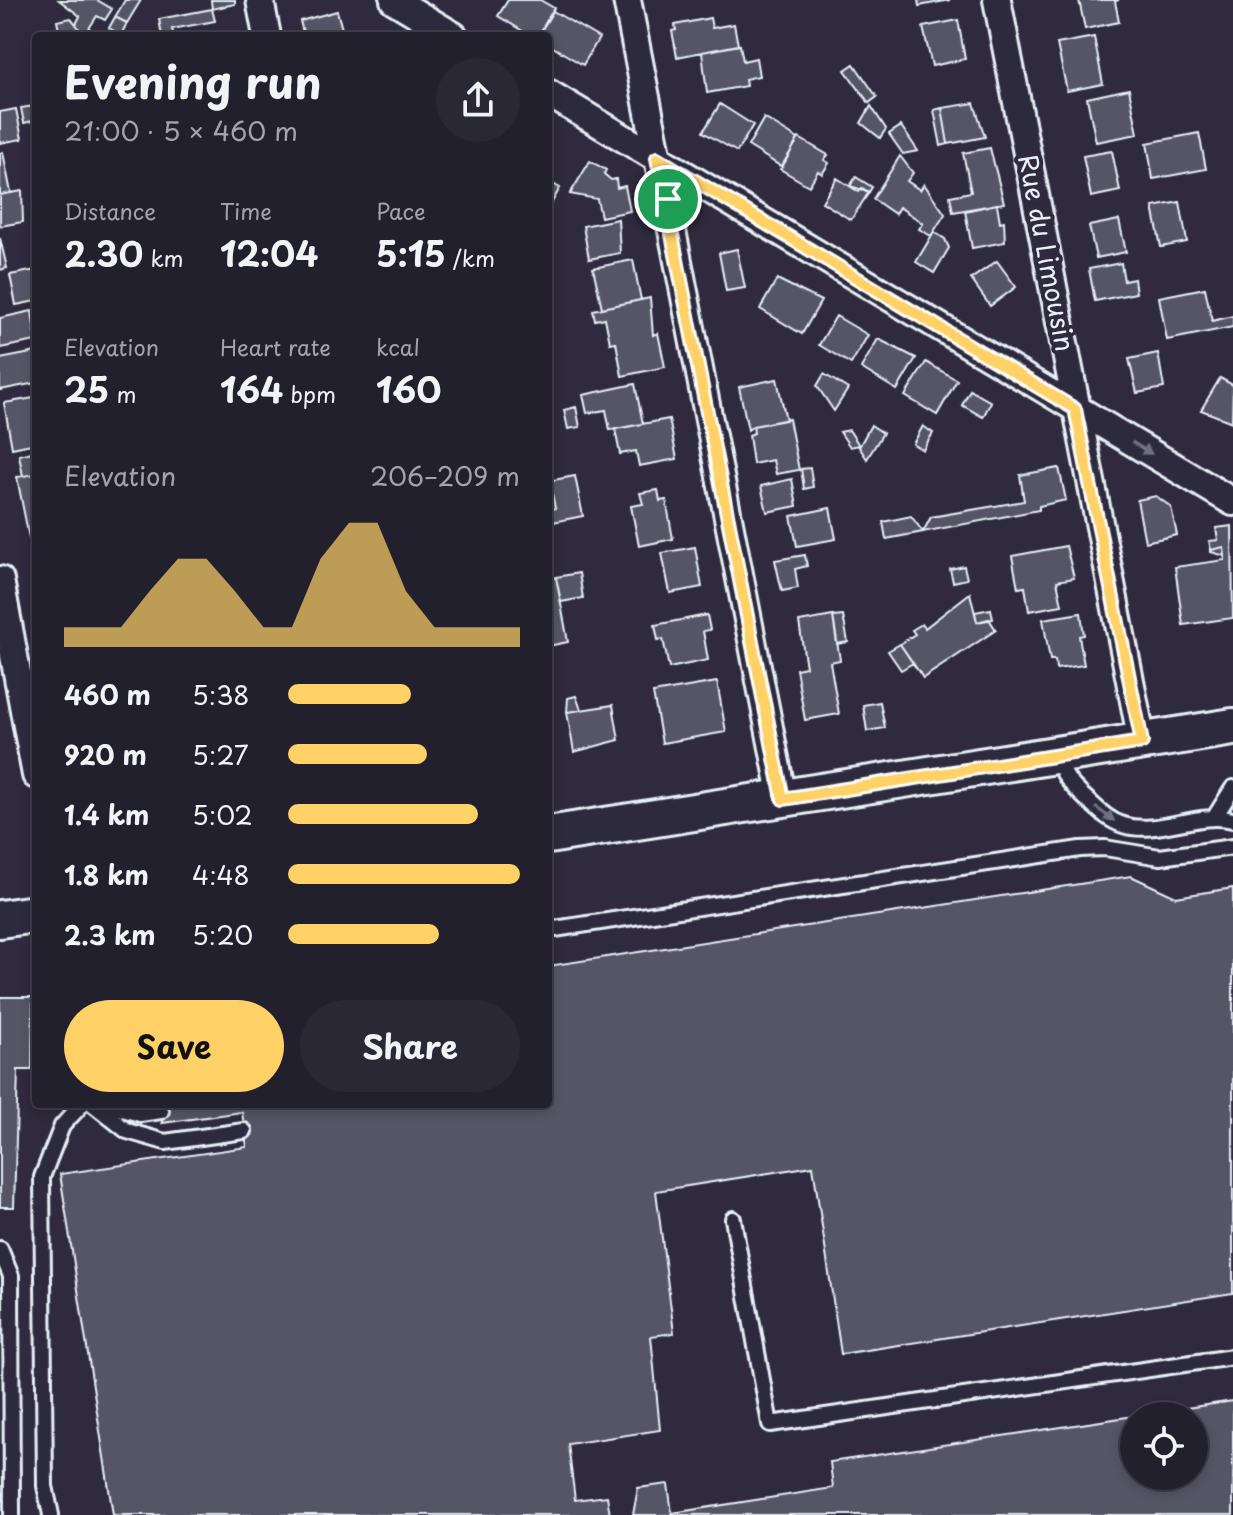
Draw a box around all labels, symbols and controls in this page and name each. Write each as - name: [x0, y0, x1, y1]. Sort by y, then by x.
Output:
- text: Evening run: [64, 48, 322, 114]
- button: share: [436, 58, 520, 142]
- text: 21:00 · 5 × 460 m: [64, 111, 298, 150]
- street label: Rue du Limousin: [1009, 151, 1086, 354]
- pin: [634, 165, 702, 233]
- icon: arrive: [646, 177, 690, 221]
- text: Distance: [64, 194, 156, 227]
- text: Time: [220, 194, 272, 227]
- text: Pace: [376, 194, 426, 227]
- text: 2.30: [64, 227, 143, 279]
- text: 12:04: [220, 227, 318, 279]
- text: 5:15: [376, 227, 446, 279]
- text: km: [143, 241, 184, 274]
- text: /km: [446, 241, 495, 274]
- text: Elevation: [64, 330, 159, 363]
- text: Heart rate: [220, 330, 331, 363]
- text: kcal: [376, 330, 420, 363]
- text: 25: [64, 363, 109, 415]
- text: 164: [220, 363, 283, 415]
- text: 160: [376, 363, 441, 415]
- text: m: [109, 377, 136, 410]
- text: bpm: [283, 377, 336, 410]
- one-way arrow: [1131, 441, 1153, 455]
- text: Elevation: [64, 456, 176, 495]
- text: 206–209 m: [370, 456, 520, 495]
- text: 460 m: [64, 675, 151, 714]
- text: 5:38: [192, 675, 250, 714]
- text: 920 m: [64, 735, 147, 774]
- text: 5:27: [192, 735, 249, 774]
- text: 1.4 km: [64, 795, 149, 834]
- text: 5:02: [192, 795, 253, 834]
- one-way arrow: [1094, 806, 1116, 822]
- text: 1.8 km: [64, 855, 149, 894]
- text: 4:48: [192, 855, 250, 894]
- text: 2.3 km: [64, 915, 156, 954]
- text: 5:20: [192, 915, 253, 954]
- button: Save: [64, 1000, 284, 1092]
- button: Share: [300, 1000, 520, 1092]
- map controls: [1120, 1402, 1208, 1490]
- button: locate: [1120, 1402, 1208, 1490]

